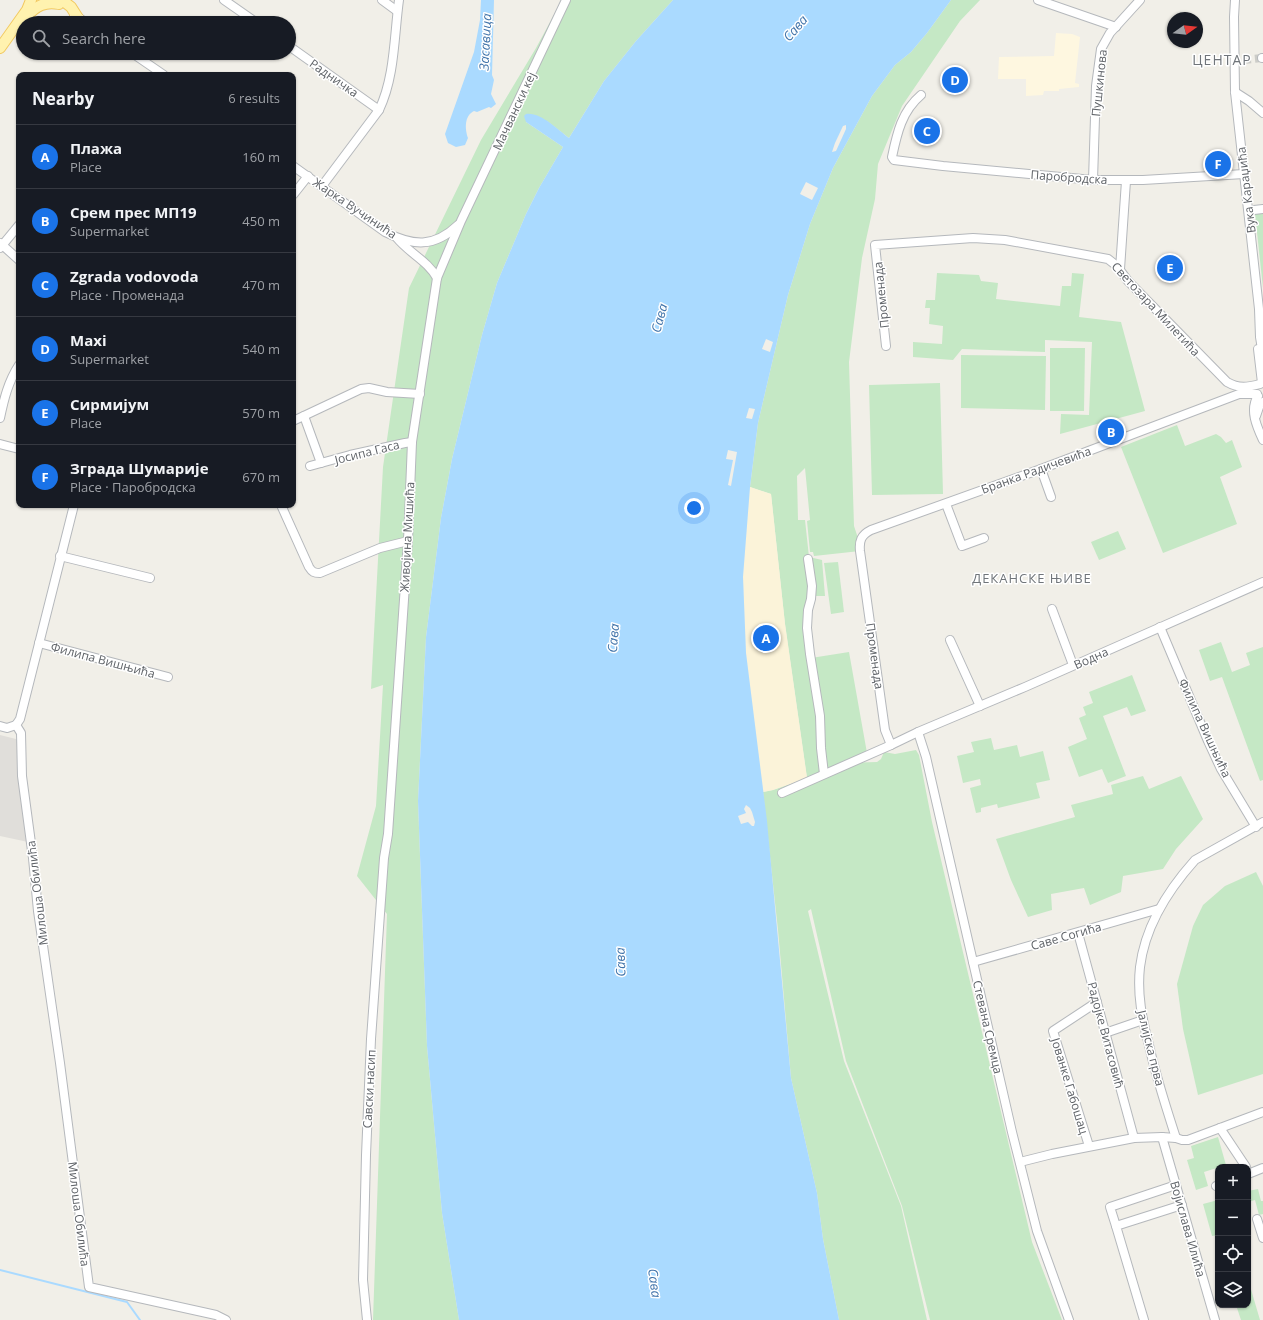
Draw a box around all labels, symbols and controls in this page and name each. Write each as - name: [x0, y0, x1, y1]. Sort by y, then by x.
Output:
- water label: Сава: [779, 11, 812, 45]
- water label: Засавица: [474, 12, 496, 72]
- north arrow: [1167, 12, 1203, 48]
- search box: [16, 16, 296, 60]
- icon: search: [30, 27, 52, 49]
- text: Search here: [62, 28, 146, 48]
- street label: Пушкинова: [1087, 48, 1111, 118]
- district label: ЦЕНТАР: [1192, 50, 1252, 69]
- street label: Радничка: [306, 55, 362, 101]
- pin: D: [942, 65, 968, 95]
- street label: Мачвански кеј: [488, 69, 540, 153]
- text: Nearby: [32, 87, 94, 110]
- text: 6 results: [228, 89, 280, 107]
- pin: C: [914, 116, 940, 146]
- text: Плажа: [70, 138, 122, 158]
- street label: Вука Караџића: [1232, 146, 1260, 234]
- text: A: [41, 148, 49, 166]
- text: 160 m: [242, 148, 280, 166]
- pin: F: [1205, 149, 1231, 179]
- text: Place: [70, 158, 102, 176]
- street label: Паробродска: [1030, 166, 1108, 188]
- street label: Жарка Вучинића: [310, 174, 400, 242]
- text: Срем прес МП19: [70, 202, 197, 222]
- text: B: [41, 212, 49, 230]
- text: 450 m: [242, 212, 280, 230]
- text: Supermarket: [70, 222, 149, 240]
- pin: E: [1157, 253, 1183, 283]
- street label: Светозара Милетића: [1108, 258, 1204, 360]
- street label: Променада: [869, 261, 893, 329]
- text: Zgrada vodovoda: [70, 266, 198, 286]
- text: C: [41, 276, 49, 294]
- text: 470 m: [242, 276, 280, 294]
- text: Place · Променада: [70, 286, 184, 304]
- water label: Сава: [647, 301, 672, 334]
- text: Maxi: [70, 330, 106, 350]
- text: D: [40, 340, 50, 358]
- text: 540 m: [242, 340, 280, 358]
- text: Supermarket: [70, 350, 149, 368]
- text: Сирмијум: [70, 394, 149, 414]
- text: E: [41, 404, 49, 422]
- text: 570 m: [242, 404, 280, 422]
- text: Place: [70, 414, 102, 432]
- pin: B: [1098, 417, 1124, 447]
- street label: Јосипа Гаса: [332, 436, 401, 469]
- street label: Бранка Радичевића: [979, 442, 1093, 498]
- text: Зграда Шумарије: [70, 458, 209, 478]
- text: F: [41, 468, 49, 486]
- text: 670 m: [242, 468, 280, 486]
- text: Place · Паробродска: [70, 478, 196, 496]
- street label: Живојина Мишића: [396, 481, 418, 593]
- your location: [684, 498, 704, 518]
- district label: ДЕКАНСКЕ ЊИВЕ: [972, 569, 1092, 587]
- water label: Сава: [603, 622, 623, 653]
- street label: Променада: [862, 622, 888, 690]
- pin: A: [753, 623, 779, 653]
- street label: Филипа Вишњића: [49, 638, 157, 682]
- street label: Водна: [1071, 643, 1111, 673]
- street label: Филипа Вишњића: [1175, 676, 1235, 780]
- street label: Милоша Обилића: [22, 840, 52, 946]
- street label: Саве Согића: [1029, 918, 1103, 954]
- water label: Сава: [610, 946, 630, 977]
- street label: Стевана Сремца: [969, 979, 1007, 1075]
- street label: Радојке Витасовић: [1084, 980, 1128, 1090]
- street label: Јалијска прва: [1133, 1007, 1169, 1088]
- street label: Јованке Габошац: [1047, 1035, 1093, 1137]
- street label: Савски насип: [358, 1049, 380, 1129]
- street label: Милоша Обилића: [64, 1161, 94, 1267]
- map controls: [1215, 1164, 1251, 1308]
- button: +: [1215, 1164, 1251, 1200]
- street label: Војислава Илића: [1166, 1179, 1210, 1279]
- button: −: [1215, 1200, 1251, 1236]
- button: locate: [1215, 1236, 1251, 1272]
- water label: Сава: [644, 1267, 666, 1299]
- button: layers: [1215, 1272, 1251, 1308]

